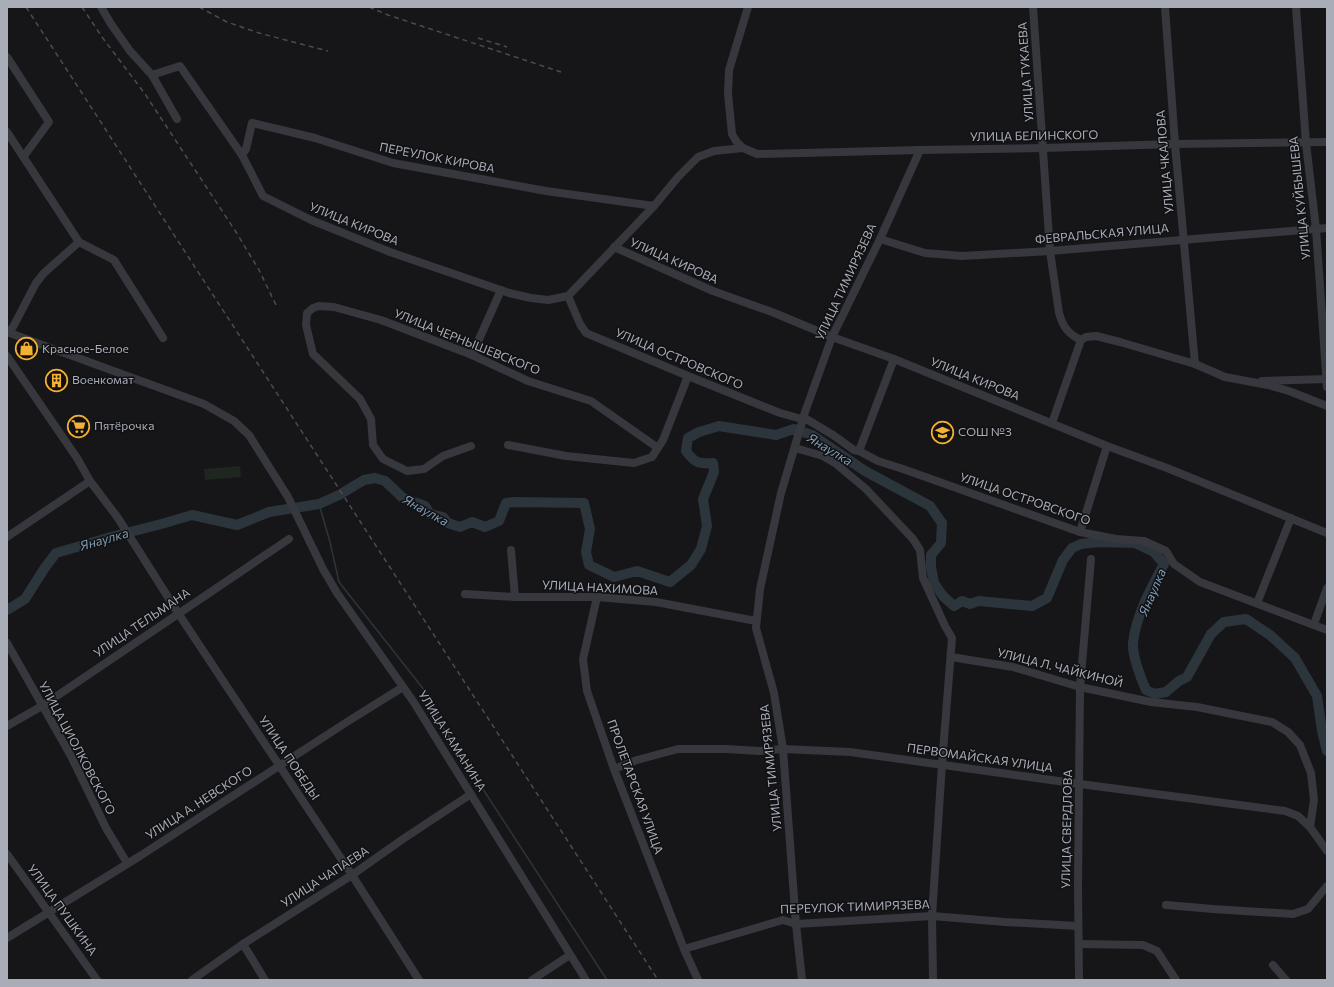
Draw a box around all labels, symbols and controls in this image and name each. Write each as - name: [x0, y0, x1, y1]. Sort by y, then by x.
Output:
- street label: УЛИЦА ТУКАЕВА: [1015, 22, 1035, 122]
- street label: УЛИЦА ЧКАЛОВА: [1152, 110, 1176, 215]
- street label: УЛИЦА БЕЛИНСКОГО: [970, 127, 1098, 143]
- street label: УЛИЦА КУЙБЫШЕВА: [1286, 136, 1312, 260]
- street label: ПЕРЕУЛОК КИРОВА: [378, 139, 496, 175]
- street label: УЛИЦА КИРОВА: [308, 199, 401, 247]
- street label: ФЕВРАЛЬСКАЯ УЛИЦА: [1034, 220, 1169, 246]
- street label: УЛИЦА ТИМИРЯЗЕВА: [812, 221, 878, 342]
- street label: УЛИЦА КИРОВА: [628, 234, 721, 286]
- street label: УЛИЦА ЧЕРНЫШЕВСКОГО: [392, 305, 543, 377]
- street label: УЛИЦА ОСТРОВСКОГО: [613, 325, 746, 391]
- shop icon: Красное-Белое: [13, 336, 39, 362]
- place label: Красное-Белое: [42, 341, 129, 355]
- street label: УЛИЦА КИРОВА: [929, 354, 1022, 402]
- building icon: Военкомат: [43, 367, 69, 393]
- place label: Военкомат: [72, 372, 134, 386]
- supermarket icon: Пятёрочка: [65, 413, 91, 439]
- place label: Пятёрочка: [94, 418, 154, 432]
- school or university icon: СОШ №3: [930, 419, 956, 445]
- place label: СОШ №3: [958, 424, 1012, 438]
- water label: Янаулка: [804, 429, 856, 469]
- street label: УЛИЦА ОСТРОВСКОГО: [958, 469, 1093, 527]
- water label: Янаулка: [399, 490, 452, 529]
- water label: Янаулка: [77, 524, 130, 554]
- water label: Янаулка: [1134, 566, 1169, 619]
- street label: УЛИЦА НАХИМОВА: [542, 577, 659, 597]
- street label: УЛИЦА ТЕЛЬМАНА: [91, 585, 192, 660]
- street label: УЛИЦА Л. ЧАЙКИНОЙ: [996, 645, 1125, 689]
- street label: УЛИЦА ЦИОЛКОВСКОГО: [37, 679, 119, 817]
- street label: УЛИЦА КАМАНИНА: [416, 687, 490, 793]
- street label: УЛИЦА ТИМИРЯЗЕВА: [756, 704, 784, 832]
- street label: УЛИЦА ПОБЕДЫ: [257, 713, 323, 802]
- street label: ПРОЛЕТАРСКАЯ УЛИЦА: [605, 718, 667, 856]
- street label: ПЕРВОМАЙСКАЯ УЛИЦА: [906, 740, 1054, 774]
- street label: УЛИЦА А. НЕВСКОГО: [143, 762, 254, 842]
- street label: УЛИЦА СВЕРДЛОВА: [1058, 769, 1074, 889]
- street label: УЛИЦА ЧАПАЕВА: [278, 843, 371, 910]
- street label: УЛИЦА ПУШКИНА: [25, 861, 100, 958]
- street label: ПЕРЕУЛОК ТИМИРЯЗЕВА: [780, 896, 930, 916]

